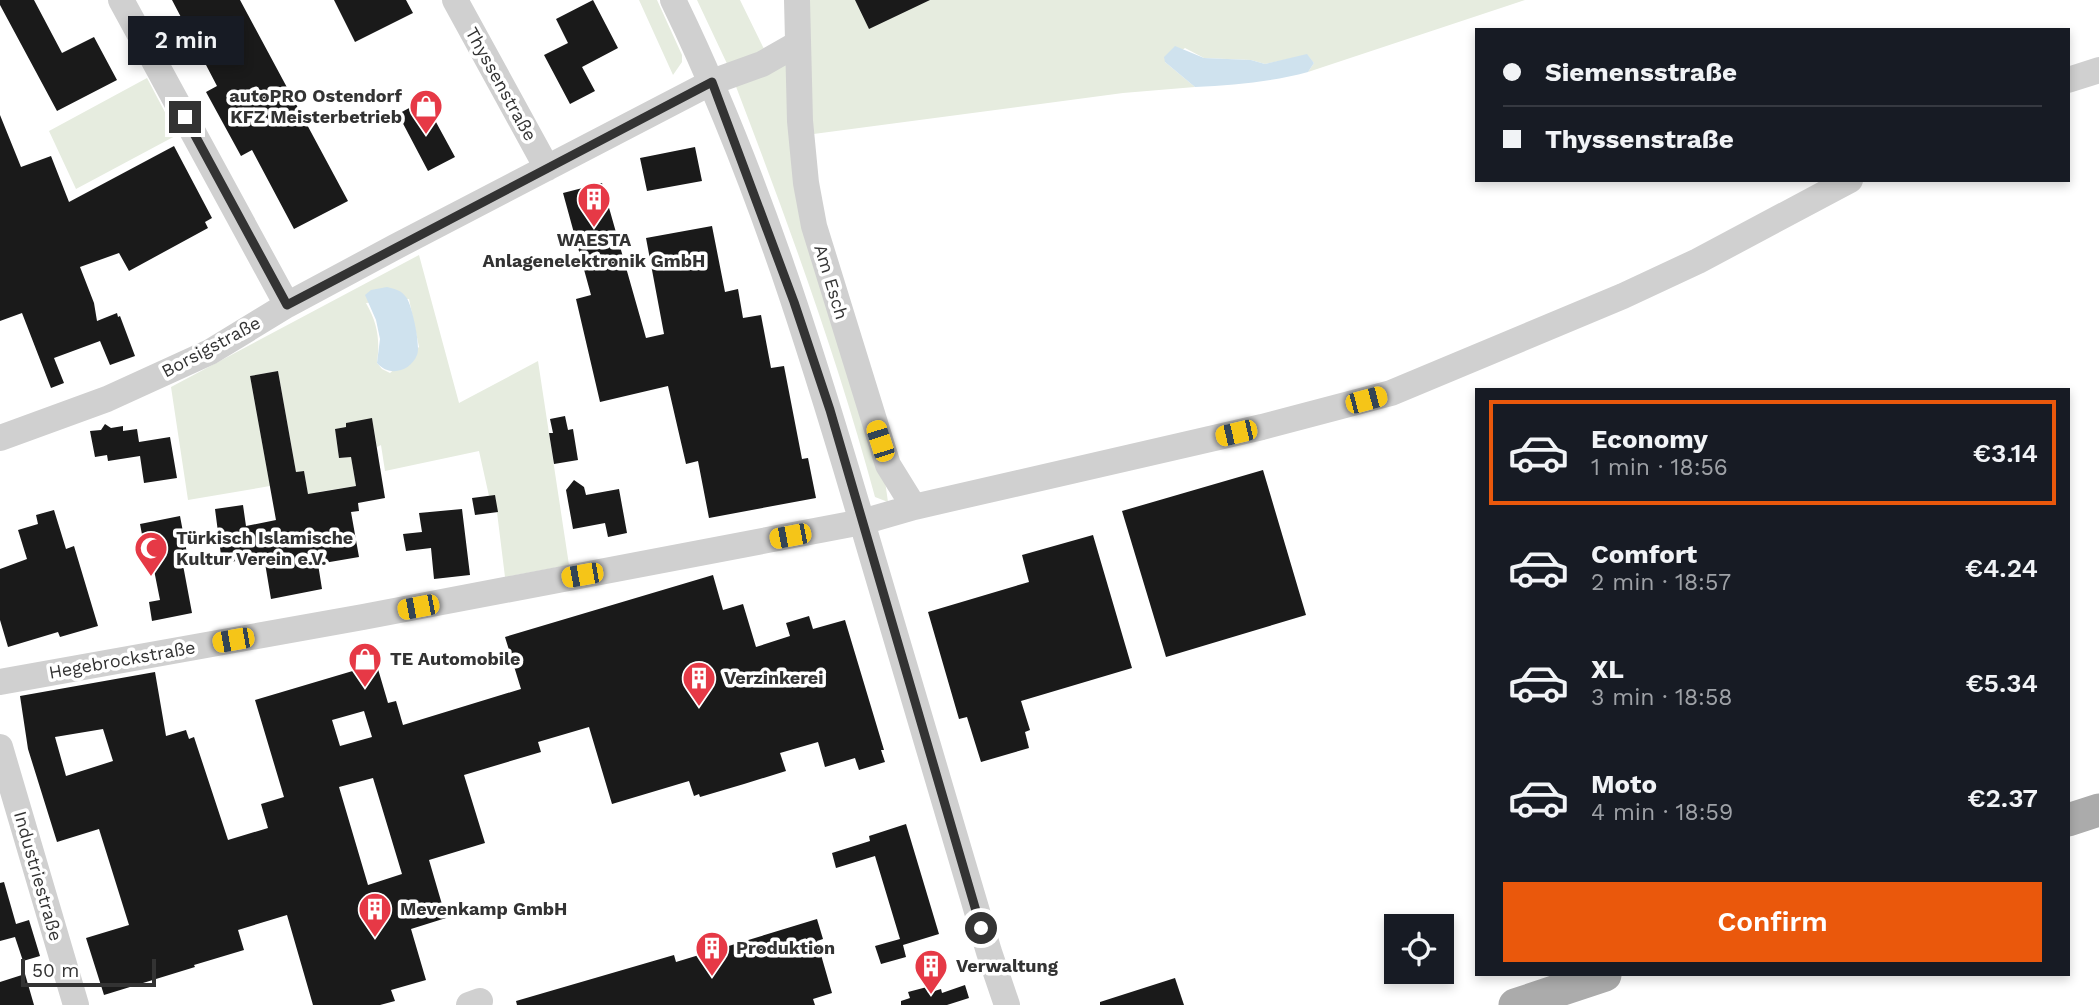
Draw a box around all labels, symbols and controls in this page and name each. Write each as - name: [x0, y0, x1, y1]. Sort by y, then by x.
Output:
- callout: 2 min: [127, 16, 243, 64]
- street label: Thyssenstraße: [462, 23, 541, 144]
- text: 2 min: [154, 27, 218, 54]
- text: Siemensstraße: [1545, 57, 1737, 87]
- place label: autoPRO Ostendorf KFZ Meisterbetrieb: [229, 85, 403, 127]
- shop icon: autoPRO Ostendorf KFZ Meisterbetrieb: [407, 87, 445, 136]
- route end: [169, 101, 201, 133]
- text: Thyssenstraße: [1545, 124, 1734, 154]
- building icon: WAESTA Anlagenelektronik GmbH: [575, 180, 613, 229]
- place label: WAESTA Anlagenelektronik GmbH: [483, 229, 705, 271]
- street label: Am Esch: [810, 242, 853, 322]
- street label: Borsigstraße: [158, 312, 264, 381]
- car: [1343, 384, 1390, 416]
- car: [864, 418, 897, 464]
- car: [1214, 418, 1259, 448]
- icon: car: [1507, 421, 1570, 484]
- text: Economy: [1591, 424, 1708, 454]
- text: €3.14: [1973, 438, 2038, 468]
- text: 1 min · 18:56: [1591, 454, 1728, 481]
- car: [768, 522, 813, 550]
- place label: Türkisch Islamische Kultur Verein e.V.: [176, 527, 353, 569]
- mosque icon: Türkisch Islamische Kultur Verein e.V.: [132, 529, 170, 578]
- icon: car: [1507, 536, 1570, 599]
- text: Comfort: [1591, 539, 1697, 569]
- text: €4.24: [1965, 553, 2038, 583]
- car: [560, 561, 605, 589]
- text: 2 min · 18:57: [1591, 569, 1731, 596]
- car: [396, 593, 441, 621]
- car: [211, 626, 256, 654]
- street label: Hegebrockstraße: [47, 636, 197, 683]
- shop icon: TE Automobile: [346, 640, 384, 689]
- place label: TE Automobile: [390, 648, 520, 669]
- icon: car: [1507, 651, 1570, 714]
- text: XL: [1591, 654, 1624, 684]
- building icon: Verzinkerei: [680, 659, 718, 708]
- place label: Verzinkerei: [724, 667, 824, 688]
- text: €5.34: [1966, 668, 2038, 698]
- text: 3 min · 18:58: [1591, 684, 1732, 711]
- icon: car: [1507, 766, 1570, 829]
- text: Moto: [1591, 769, 1657, 799]
- text: €2.37: [1967, 783, 2038, 813]
- text: 4 min · 18:59: [1591, 799, 1733, 826]
- street label: Industriestraße: [10, 809, 67, 943]
- button: Confirm: [1503, 882, 2042, 962]
- building icon: Mevenkamp GmbH: [356, 890, 394, 939]
- place label: Mevenkamp GmbH: [400, 898, 567, 919]
- route start: [965, 912, 997, 944]
- map controls: [1384, 914, 1454, 984]
- button: locate: [1384, 914, 1454, 984]
- building icon: Produktion: [693, 929, 731, 978]
- place label: Produktion: [736, 937, 835, 958]
- building icon: Verwaltung: [912, 947, 950, 996]
- place label: Verwaltung: [956, 955, 1059, 976]
- scale bar: [21, 956, 156, 988]
- text: 50 m: [32, 959, 79, 982]

